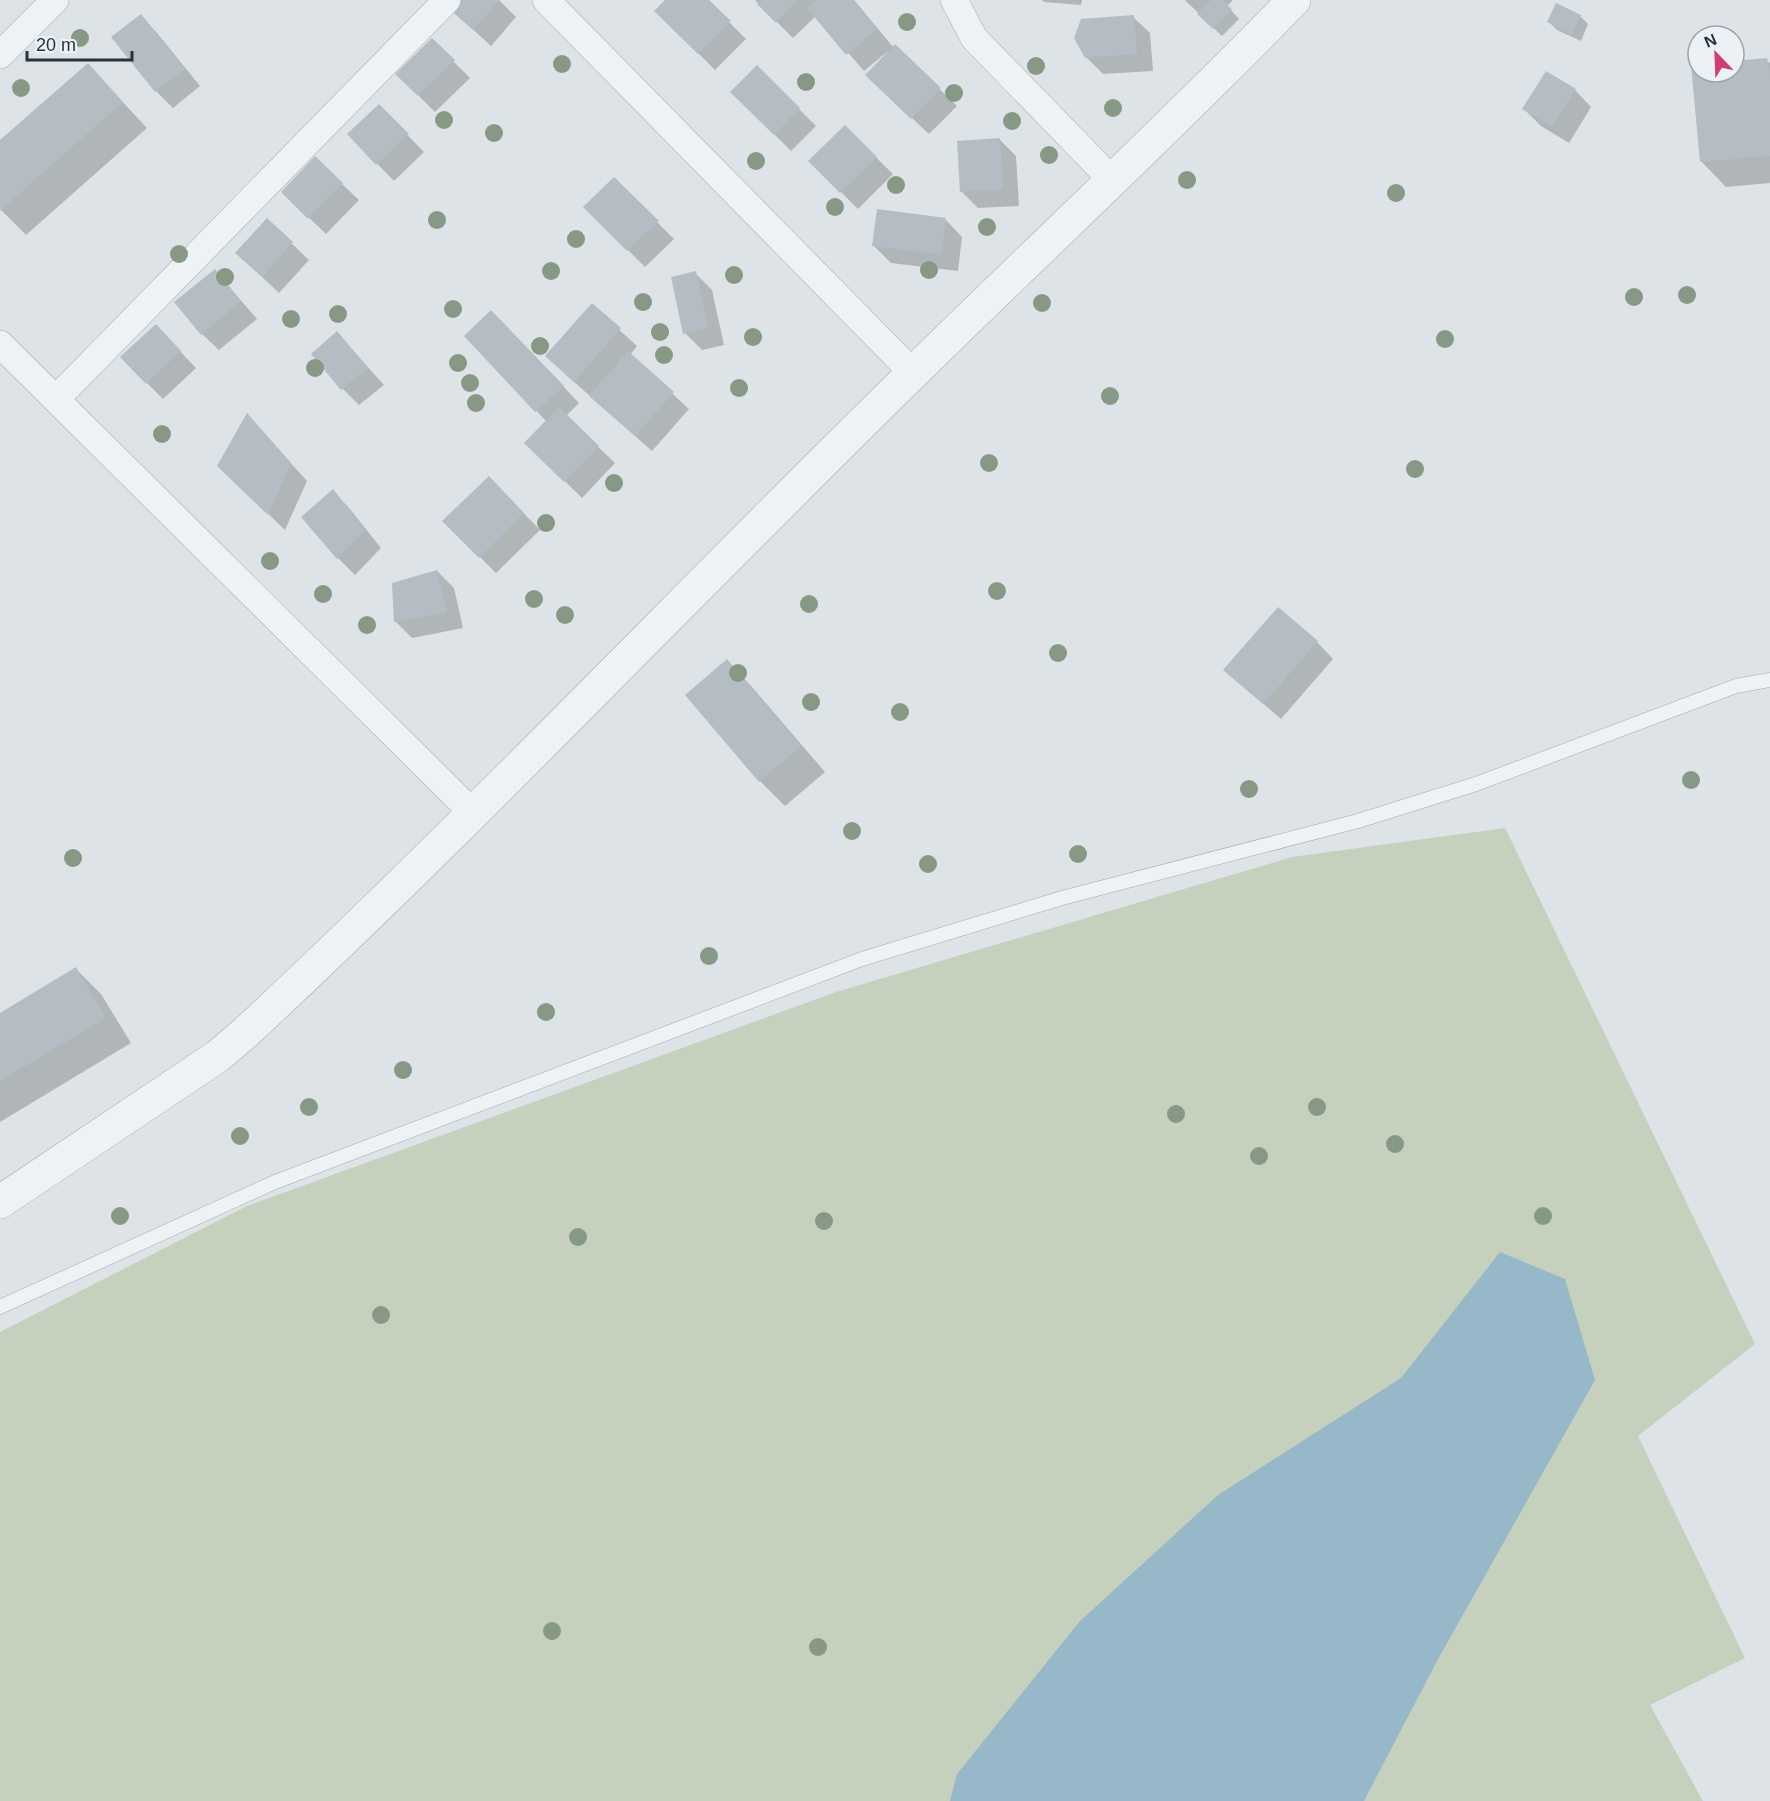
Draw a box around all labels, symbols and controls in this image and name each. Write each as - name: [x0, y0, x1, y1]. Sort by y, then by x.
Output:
- scale bar: [27, 24, 132, 62]
- north arrow: [1686, 24, 1746, 84]
- text: N: [1702, 31, 1719, 51]
- text: 20 m: [36, 35, 76, 55]

